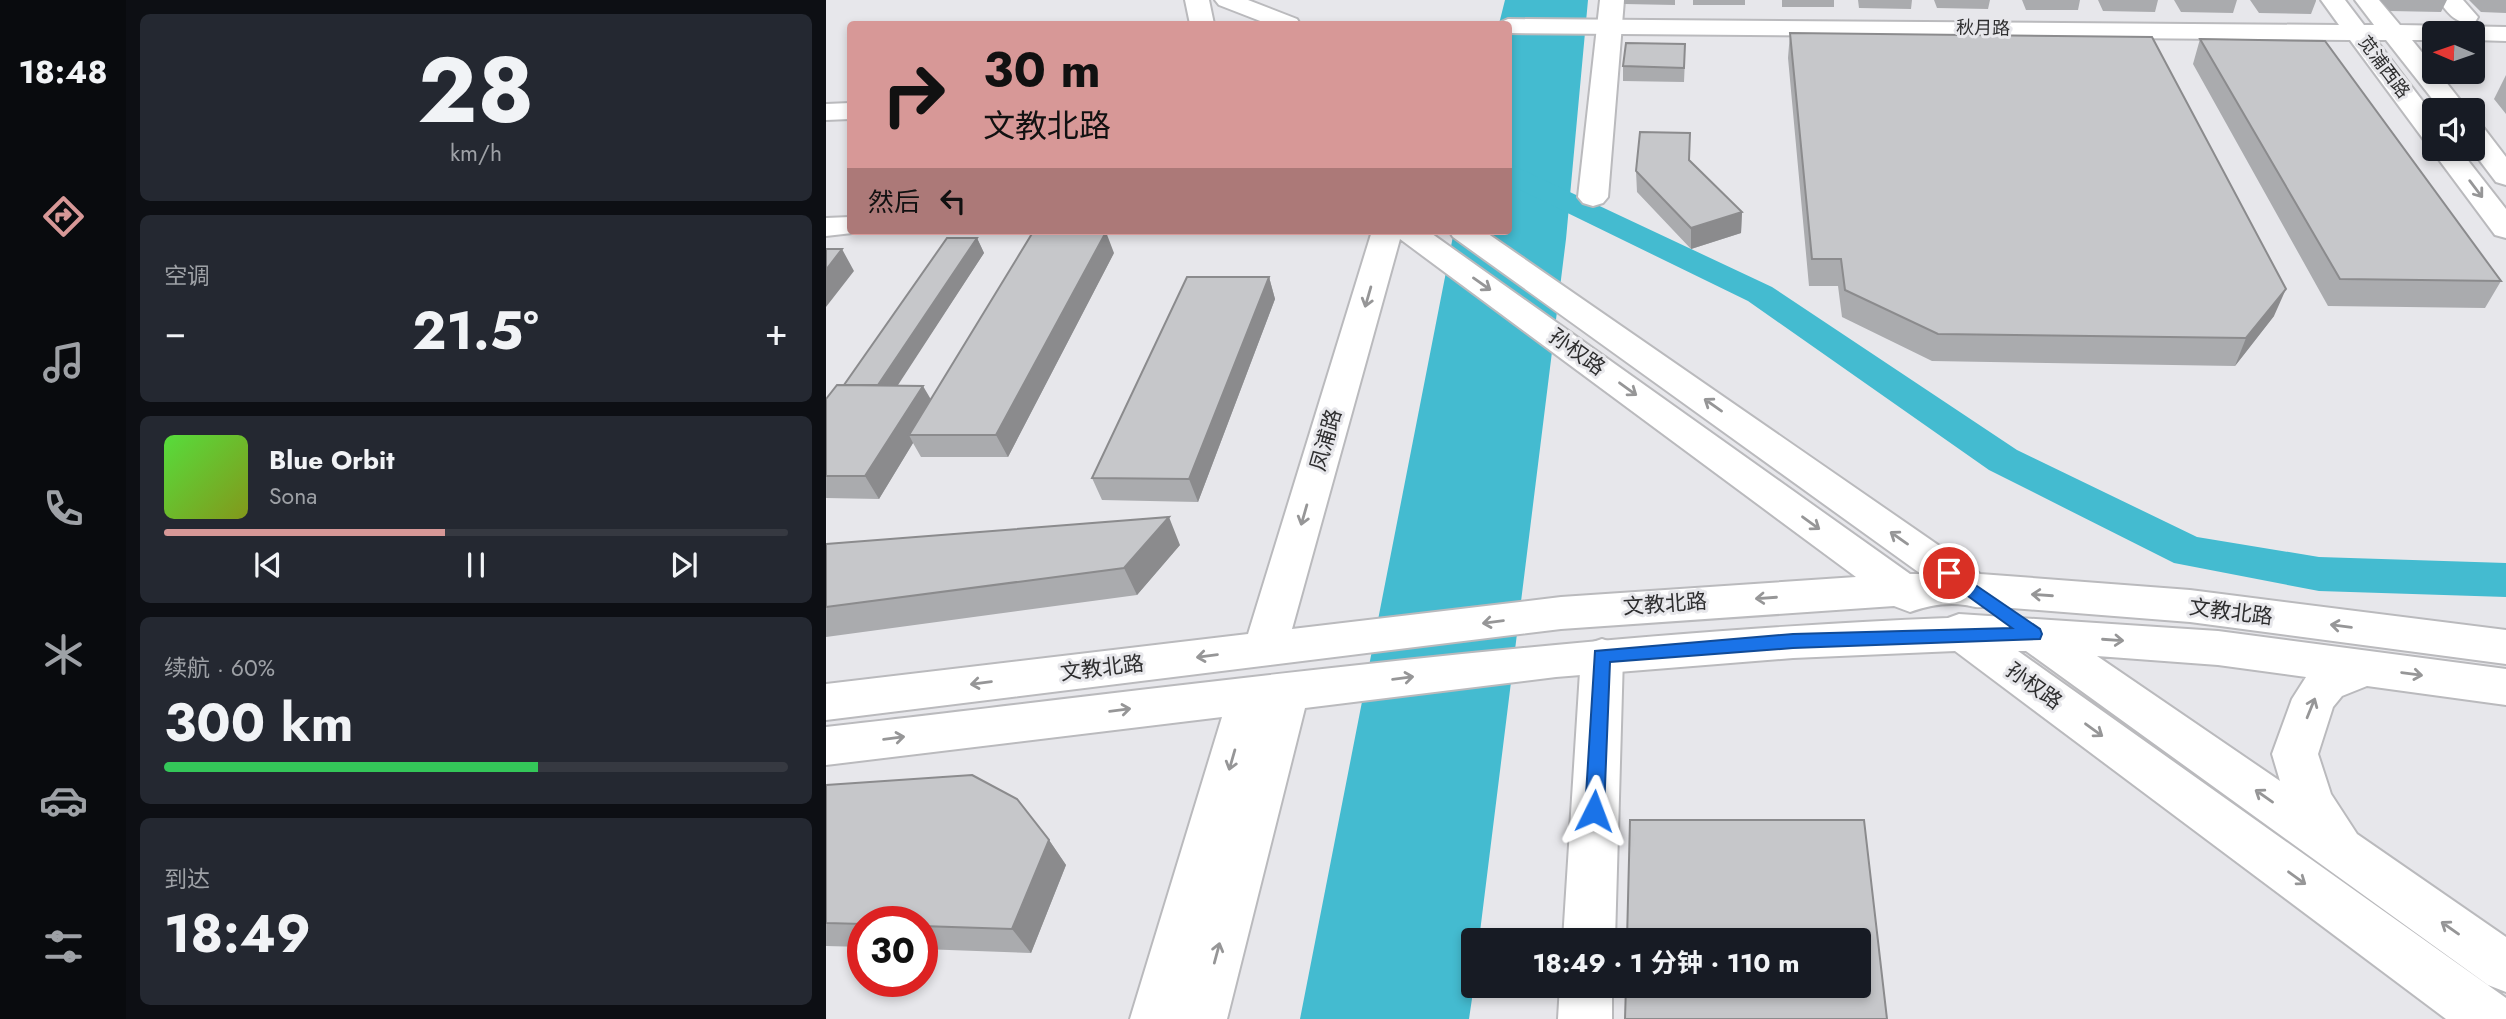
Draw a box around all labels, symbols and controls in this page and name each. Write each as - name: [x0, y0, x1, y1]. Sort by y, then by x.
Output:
- street label: 秋月路: [1956, 15, 2010, 41]
- north arrow: [2422, 21, 2485, 84]
- map controls: [2422, 21, 2485, 161]
- text: 28: [418, 25, 534, 156]
- street label: 苋浦西路: [2352, 30, 2416, 104]
- text: 30 m: [983, 35, 1101, 105]
- text: 18:48: [18, 49, 108, 95]
- icon: right: [868, 49, 959, 140]
- button: sound: [2422, 98, 2485, 161]
- text: 文教北路: [983, 103, 1111, 149]
- text: km/h: [450, 136, 502, 170]
- one-way arrow: [2468, 179, 2483, 198]
- icon: left: [934, 182, 972, 220]
- text: 然后: [868, 183, 920, 221]
- icon: directions: [39, 192, 88, 241]
- text: 空调: [164, 259, 210, 293]
- one-way arrow: [1472, 277, 1491, 291]
- one-way arrow: [1360, 285, 1373, 307]
- text: 21.5°: [412, 293, 539, 369]
- text: −: [164, 304, 186, 359]
- text: +: [765, 304, 788, 359]
- street label: 孙权路: [1543, 321, 1611, 383]
- icon: music: [39, 338, 88, 387]
- one-way arrow: [1618, 381, 1637, 396]
- one-way arrow: [1704, 398, 1723, 413]
- street label: 凤浦路: [1303, 406, 1349, 474]
- text: Blue Orbit: [269, 441, 394, 479]
- text: Sona: [269, 479, 317, 513]
- icon: phone: [39, 484, 88, 533]
- one-way arrow: [1296, 504, 1309, 526]
- one-way arrow: [1801, 516, 1820, 530]
- one-way arrow: [1890, 530, 1909, 545]
- pin: [1919, 543, 1979, 603]
- icon: previous: [249, 546, 287, 584]
- icon: pause: [457, 546, 495, 584]
- icon: next: [665, 546, 703, 584]
- icon: arrive: [1930, 554, 1968, 592]
- street label: 文教北路: [1622, 586, 1708, 622]
- one-way arrow: [2031, 588, 2054, 601]
- one-way arrow: [1755, 592, 1778, 605]
- street label: 文教北路: [2187, 592, 2275, 632]
- one-way arrow: [1482, 615, 1505, 628]
- one-way arrow: [2330, 619, 2353, 632]
- icon: climate: [39, 630, 88, 679]
- one-way arrow: [2101, 634, 2124, 647]
- street label: 文教北路: [1058, 648, 1146, 688]
- one-way arrow: [1196, 649, 1219, 662]
- text: 续航 · 60%: [164, 651, 275, 685]
- street label: 孙权路: [2000, 655, 2068, 717]
- one-way arrow: [2400, 668, 2423, 681]
- one-way arrow: [1391, 672, 1413, 685]
- one-way arrow: [970, 676, 993, 689]
- text: 300 km: [164, 685, 353, 761]
- one-way arrow: [2305, 698, 2318, 719]
- one-way arrow: [1108, 704, 1130, 717]
- one-way arrow: [2084, 722, 2103, 737]
- one-way arrow: [882, 731, 905, 744]
- one-way arrow: [1224, 749, 1237, 771]
- position arrow: [1557, 774, 1631, 848]
- icon: car: [39, 776, 88, 825]
- one-way arrow: [2255, 789, 2274, 804]
- text: 到达: [164, 862, 210, 896]
- one-way arrow: [2287, 871, 2306, 886]
- text: 18:49: [164, 896, 311, 972]
- speed limit sign: 30: [847, 906, 938, 997]
- one-way arrow: [2441, 920, 2460, 935]
- icon: filters: [39, 922, 88, 971]
- one-way arrow: [1212, 942, 1225, 964]
- text: 18:49 · 1 分钟 · 110 m: [1532, 944, 1800, 982]

